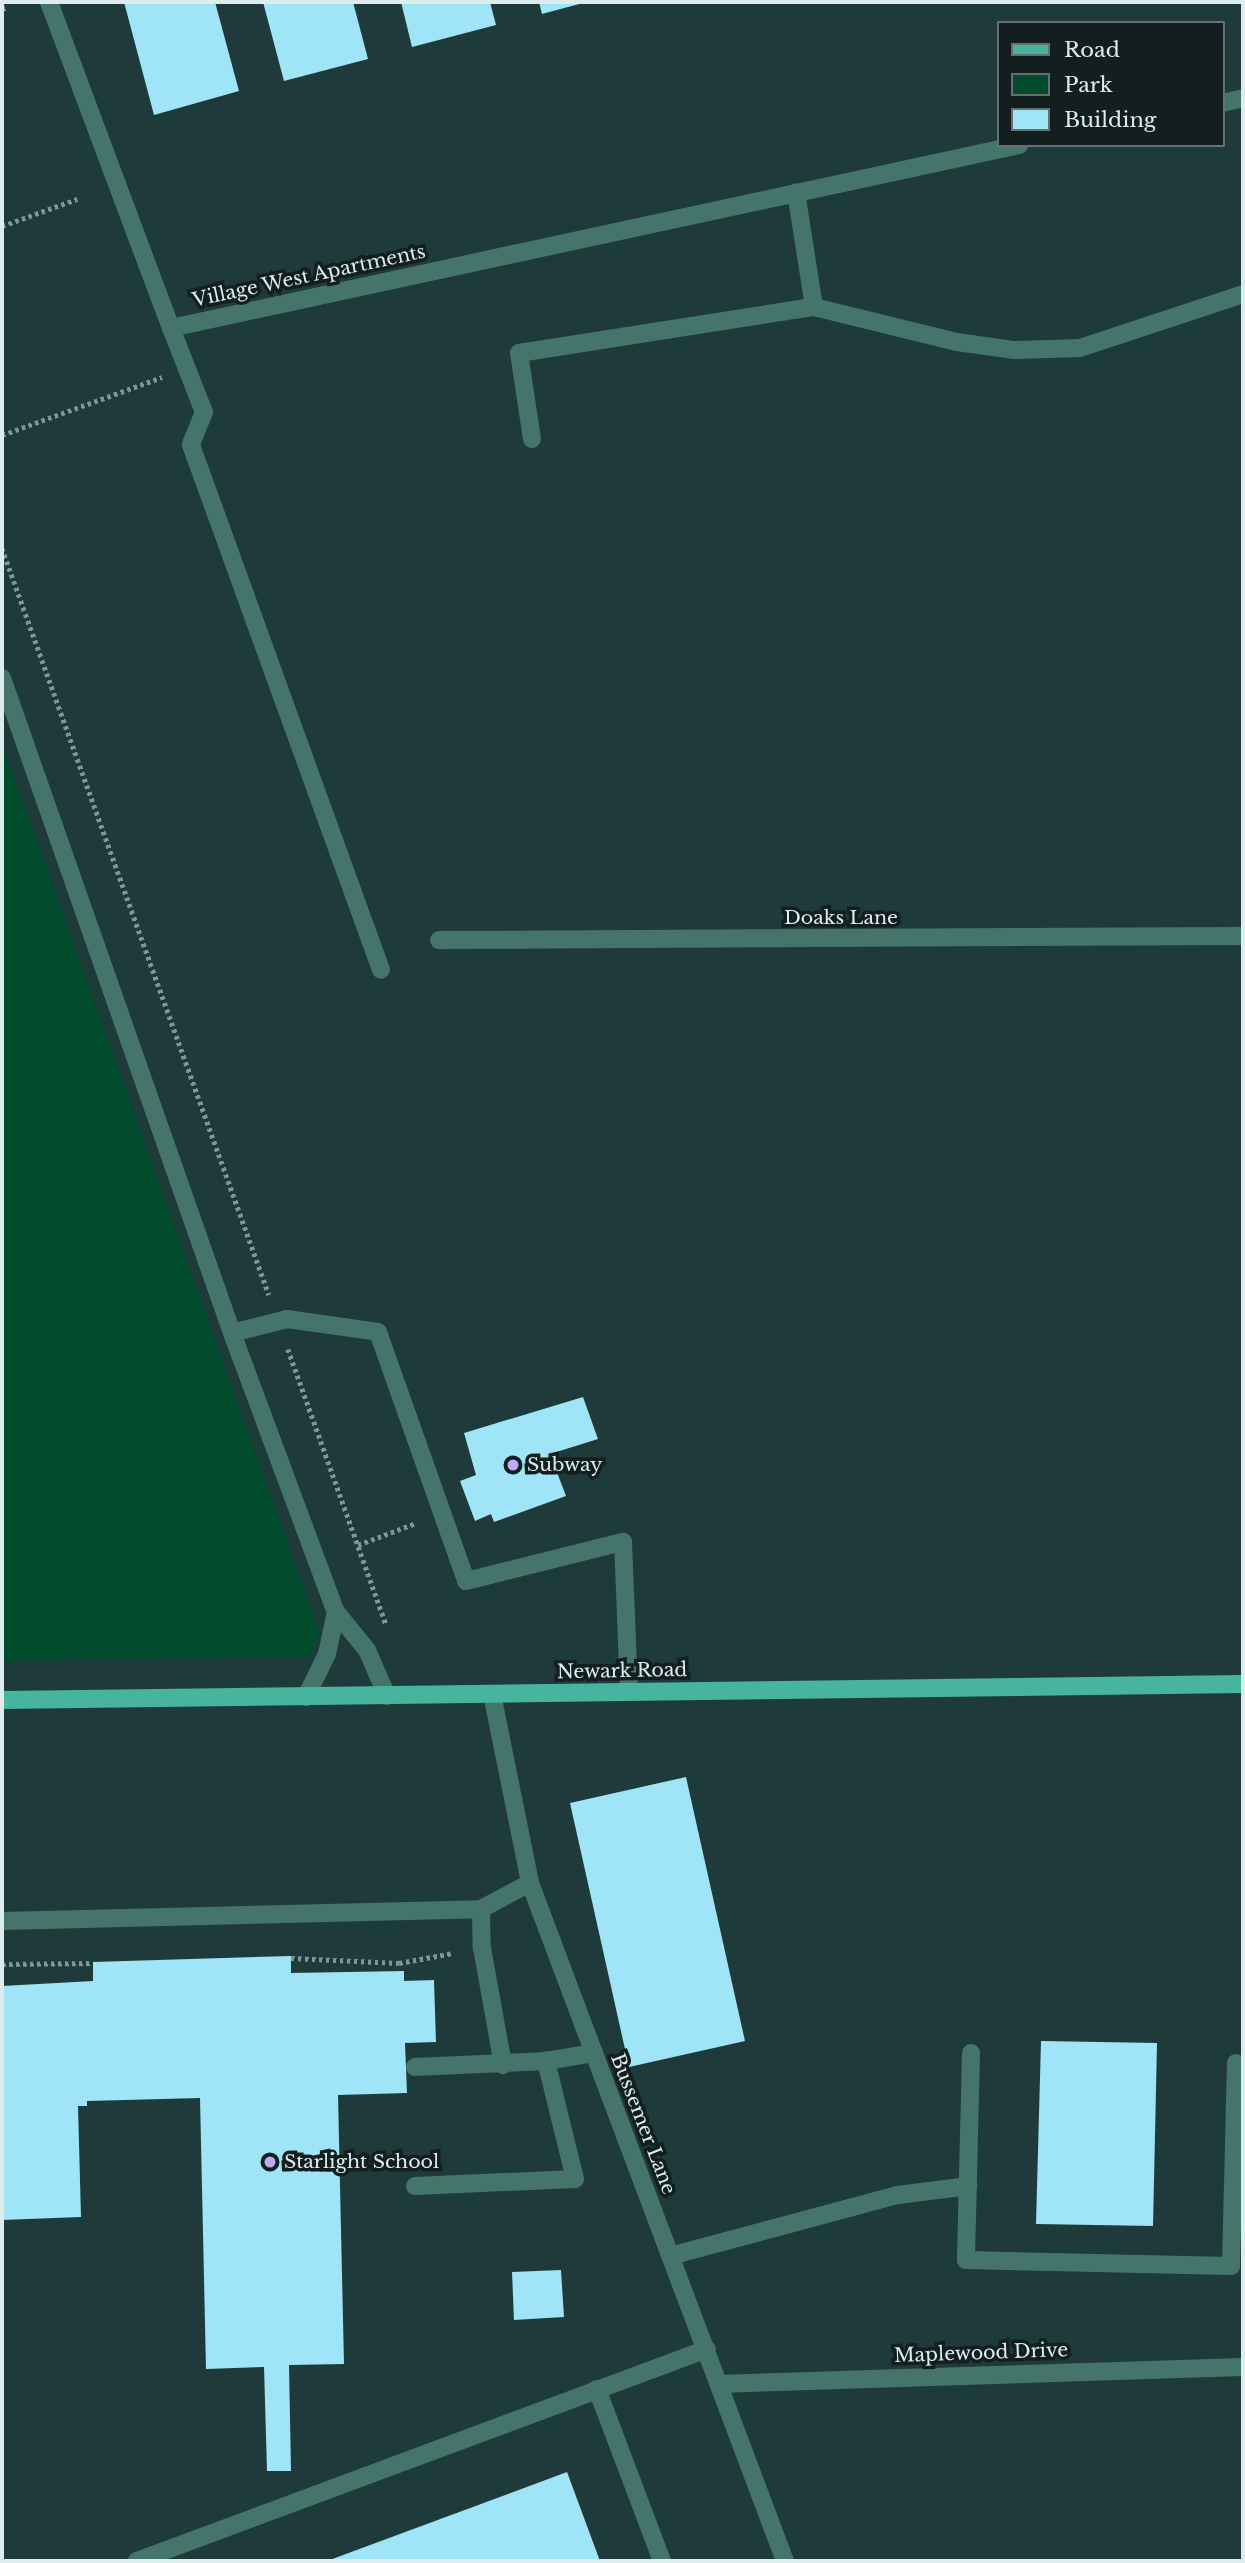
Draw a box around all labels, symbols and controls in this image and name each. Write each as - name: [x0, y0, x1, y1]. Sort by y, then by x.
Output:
- legend: [996, 21, 1224, 147]
- text: Road: [1064, 37, 1120, 63]
- text: Park: [1064, 72, 1113, 98]
- text: Building: [1064, 107, 1156, 133]
- street label: Village West Apartments: [190, 240, 428, 312]
- street label: Doaks Lane: [784, 907, 898, 929]
- place label: Subway: [527, 1454, 602, 1476]
- marker: Subway: [505, 1457, 521, 1473]
- street label: Newark Road: [557, 1658, 687, 1684]
- street label: Bussemer Lane: [606, 2050, 680, 2198]
- place label: Starlight School: [284, 2151, 439, 2173]
- marker: Starlight School: [262, 2154, 278, 2170]
- street label: Maplewood Drive: [894, 2339, 1068, 2367]

